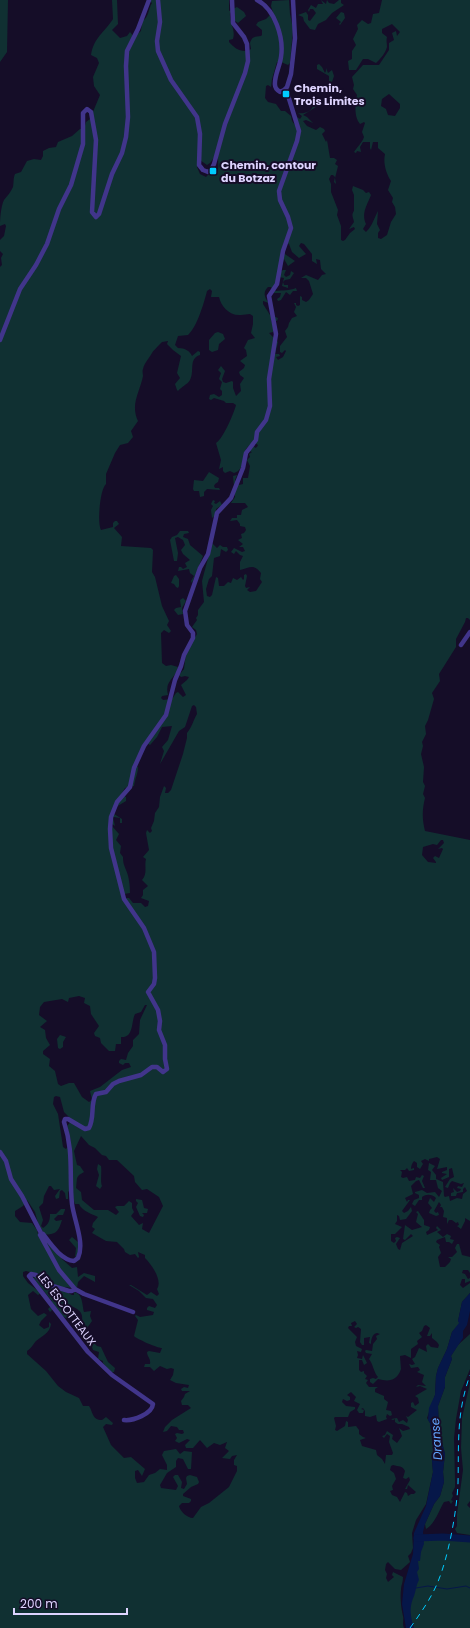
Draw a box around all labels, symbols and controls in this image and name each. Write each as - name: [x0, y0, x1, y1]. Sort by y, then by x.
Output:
- place label: Chemin, Trois Limites: [294, 80, 365, 109]
- marker: Chemin, Trois Limites: [281, 89, 291, 99]
- place label: Chemin, contour du Botzaz: [221, 157, 316, 186]
- marker: Chemin, contour du Botzaz: [208, 166, 218, 176]
- street label: LES ESCOTTEAUX: [34, 1269, 100, 1349]
- water label: Dranse: [426, 1417, 446, 1461]
- scale bar: [14, 1590, 127, 1616]
- text: 200 m: [20, 1595, 58, 1612]

